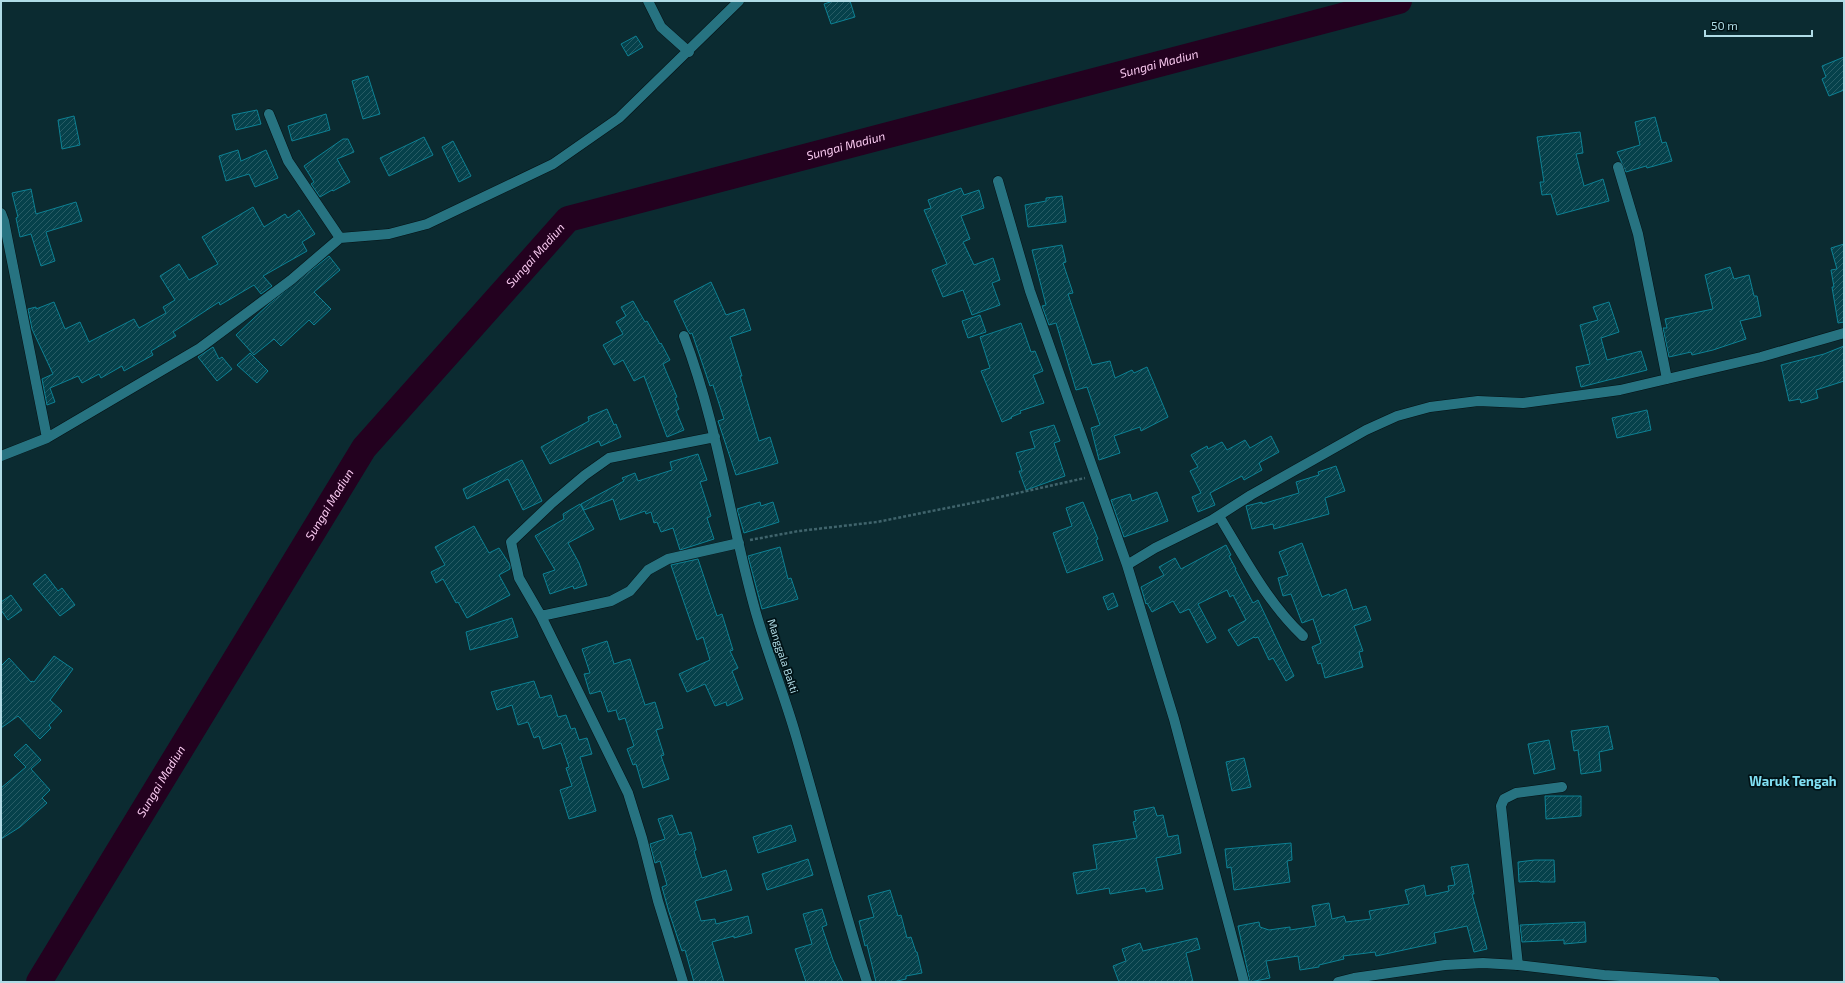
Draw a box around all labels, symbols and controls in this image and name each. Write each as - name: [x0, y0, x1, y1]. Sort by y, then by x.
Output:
- scale bar: [1705, 12, 1812, 38]
- text: 50 m: [1711, 18, 1738, 32]
- water label: Sungai Madiun: [1118, 46, 1200, 80]
- water label: Sungai Madiun: [805, 128, 887, 162]
- water label: Sungai Madiun: [503, 220, 567, 290]
- water label: Sungai Madiun: [302, 466, 356, 542]
- street label: Manggala Bakti: [765, 617, 802, 695]
- water label: Sungai Madiun: [133, 742, 187, 819]
- district label: Waruk Tengah: [1749, 773, 1837, 789]

